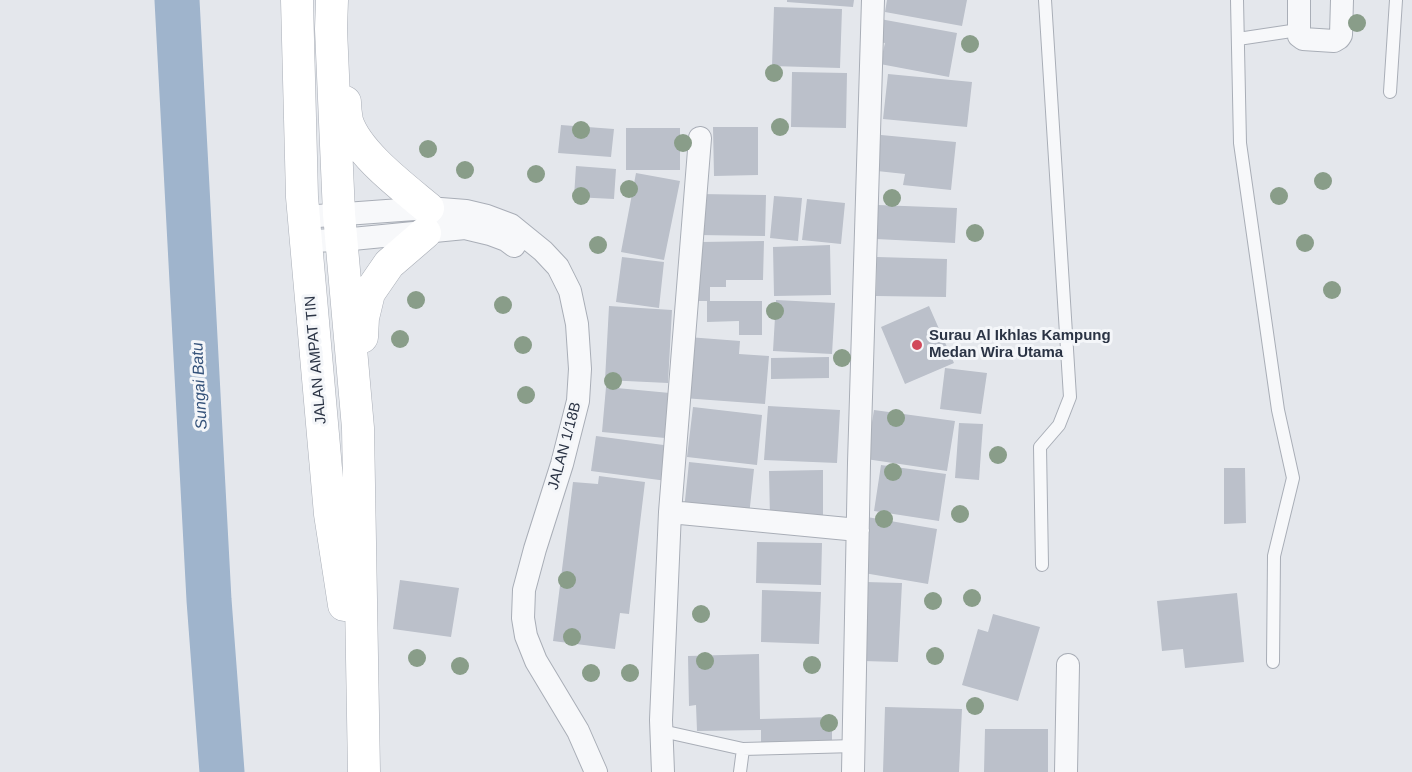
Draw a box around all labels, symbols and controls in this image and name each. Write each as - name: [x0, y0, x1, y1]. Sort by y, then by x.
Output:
- street label: JALAN AMPAT TIN: [301, 295, 331, 425]
- place label: Surau Al Ikhlas Kampung Medan Wira Utama: [929, 327, 1111, 362]
- marker: Surau Al Ikhlas Kampung Medan Wira Utama: [910, 338, 924, 352]
- water label: Sungai Batu: [188, 342, 212, 430]
- street label: JALAN 1/18B: [545, 400, 585, 492]

